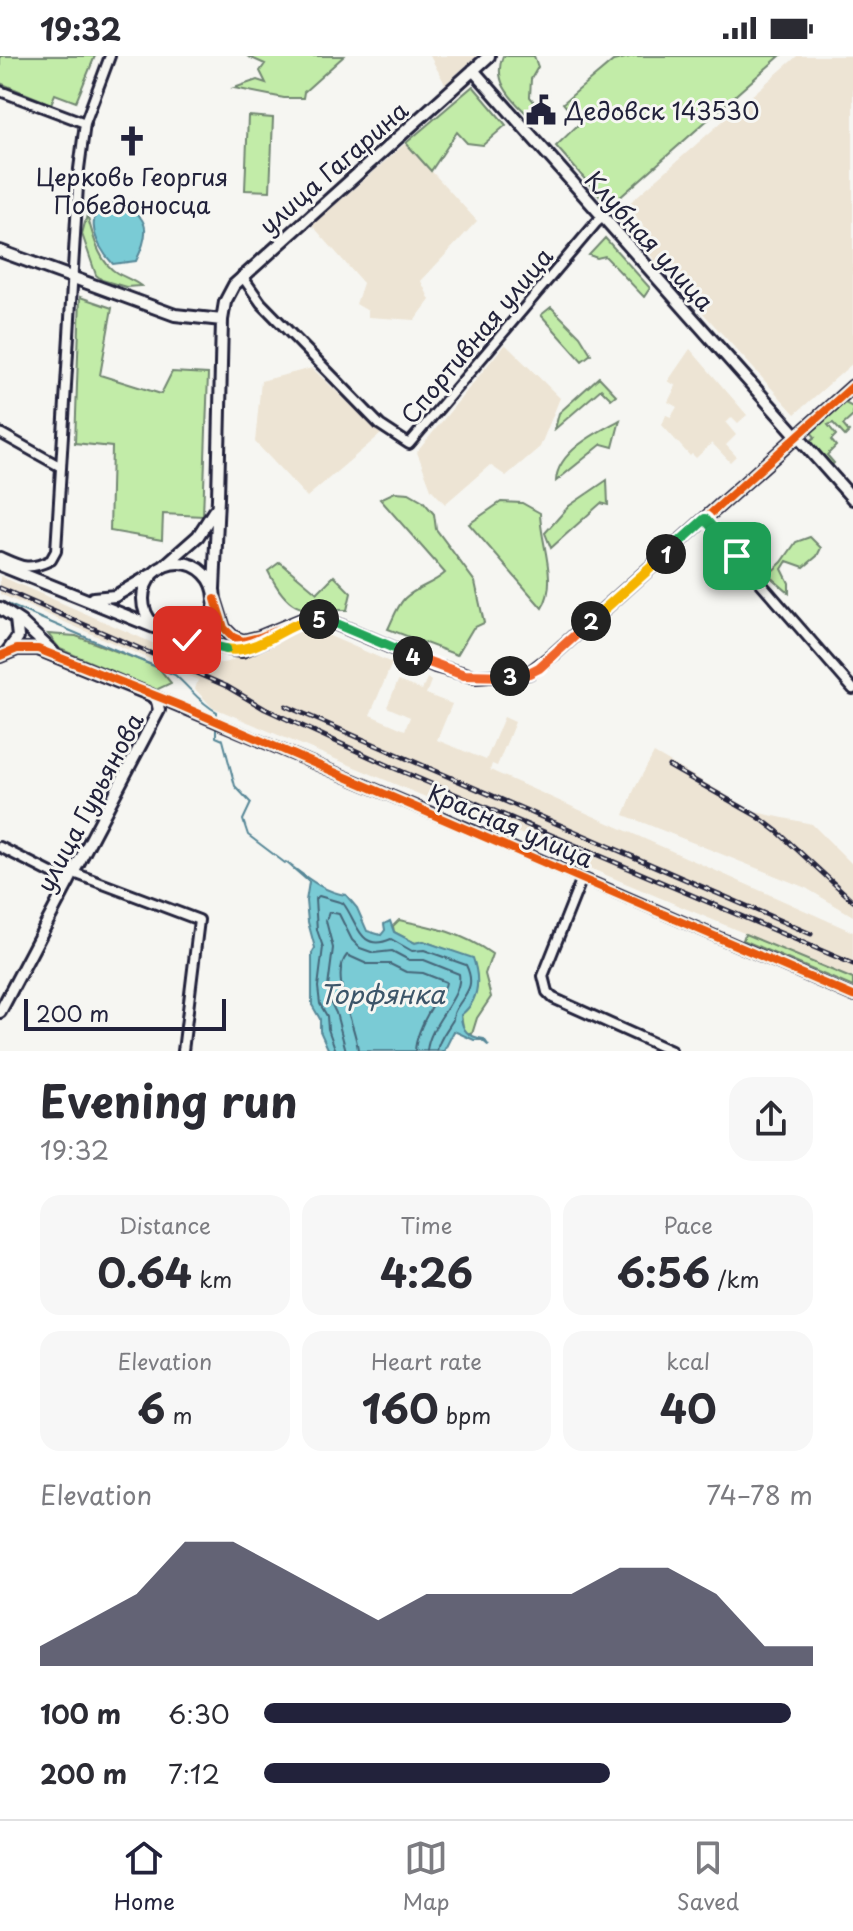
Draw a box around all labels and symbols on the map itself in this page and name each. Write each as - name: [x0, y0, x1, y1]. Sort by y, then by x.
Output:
- street label: улица Гагарина: [250, 92, 416, 242]
- place label: Дедовск 143530: [564, 92, 759, 128]
- public building icon: Дедовск 143530: [524, 93, 558, 127]
- church icon: Церковь Георгия Победоносца: [115, 124, 149, 158]
- place label: Церковь Георгия Победоносца: [36, 158, 228, 222]
- street label: Клубная улица: [577, 162, 723, 318]
- street label: Спортивная улица: [391, 239, 561, 431]
- pin: [703, 522, 771, 590]
- pin: 1: [646, 534, 686, 574]
- pin: 5: [299, 599, 339, 639]
- pin: 2: [571, 601, 611, 641]
- pin: [153, 606, 221, 674]
- pin: 4: [393, 636, 433, 676]
- pin: 3: [490, 656, 530, 696]
- street label: улица Гурьянова: [27, 706, 152, 898]
- street label: Красная улица: [423, 774, 599, 876]
- water label: Торфянка: [319, 974, 446, 1013]
- scale bar: [24, 995, 226, 1031]

